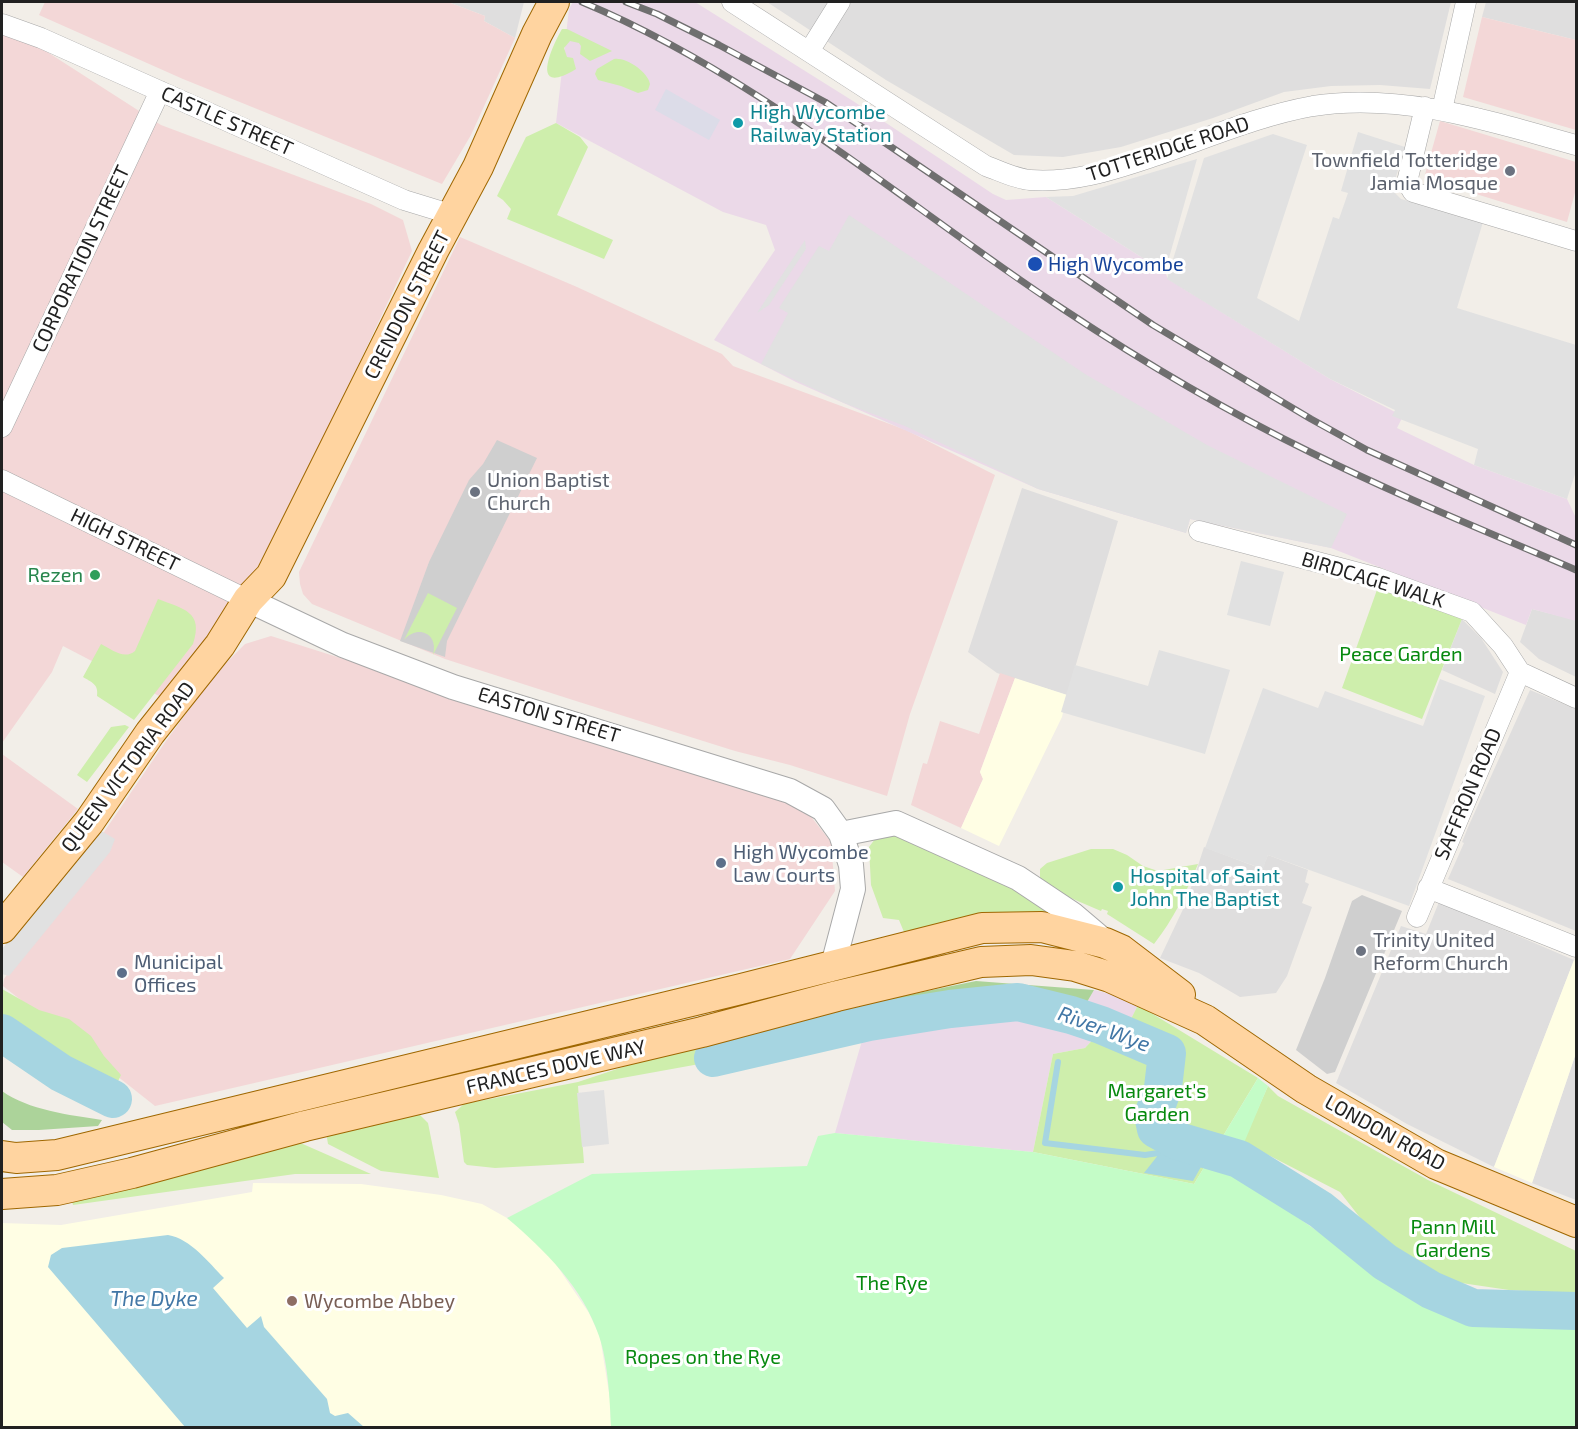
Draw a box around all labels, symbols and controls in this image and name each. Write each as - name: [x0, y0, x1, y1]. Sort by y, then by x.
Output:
- street label: CASTLE STREET: [157, 81, 297, 161]
- place label: High Wycombe Railway Station: [750, 100, 892, 147]
- street label: TOTTERIDGE ROAD: [1084, 111, 1252, 187]
- marker: High Wycombe Railway Station: [731, 116, 745, 130]
- place label: Townfield Totteridge Jamia Mosque: [1312, 148, 1498, 195]
- street label: CORPORATION STREET: [27, 162, 135, 356]
- marker: Townfield Totteridge Jamia Mosque: [1503, 164, 1517, 178]
- street label: CRENDON STREET: [359, 227, 455, 383]
- place label: High Wycombe: [1048, 252, 1184, 276]
- marker: High Wycombe: [1026, 255, 1044, 273]
- place label: Union Baptist Church: [487, 468, 610, 515]
- marker: Union Baptist Church: [468, 485, 482, 499]
- street label: HIGH STREET: [67, 503, 183, 577]
- street label: BIRDCAGE WALK: [1299, 547, 1447, 613]
- place label: Rezen: [27, 563, 83, 587]
- marker: Rezen: [88, 568, 102, 582]
- park label: Peace Garden: [1339, 642, 1463, 666]
- street label: QUEEN VICTORIA ROAD: [56, 677, 200, 857]
- street label: EASTON STREET: [475, 682, 623, 748]
- street label: SAFFRON ROAD: [1429, 724, 1507, 864]
- place label: High Wycombe Law Courts: [733, 840, 869, 887]
- marker: High Wycombe Law Courts: [714, 856, 728, 870]
- place label: Hospital of Saint John The Baptist: [1130, 864, 1280, 911]
- marker: Hospital of Saint John The Baptist: [1111, 880, 1125, 894]
- place label: Trinity United Reform Church: [1373, 928, 1508, 975]
- marker: Trinity United Reform Church: [1354, 944, 1368, 958]
- place label: Municipal Offices: [134, 950, 223, 997]
- marker: Municipal Offices: [115, 966, 129, 980]
- water label: River Wye: [1055, 1001, 1153, 1057]
- street label: FRANCES DOVE WAY: [464, 1035, 648, 1099]
- park label: Margaret's Garden: [1108, 1079, 1206, 1126]
- street label: LONDON ROAD: [1321, 1090, 1449, 1176]
- park label: Pann Mill Gardens: [1411, 1215, 1495, 1262]
- park label: The Rye: [856, 1271, 928, 1295]
- water label: The Dyke: [110, 1286, 198, 1312]
- place label: Wycombe Abbey: [304, 1289, 455, 1313]
- marker: Wycombe Abbey: [285, 1294, 299, 1308]
- park label: Ropes on the Rye: [625, 1345, 781, 1369]

